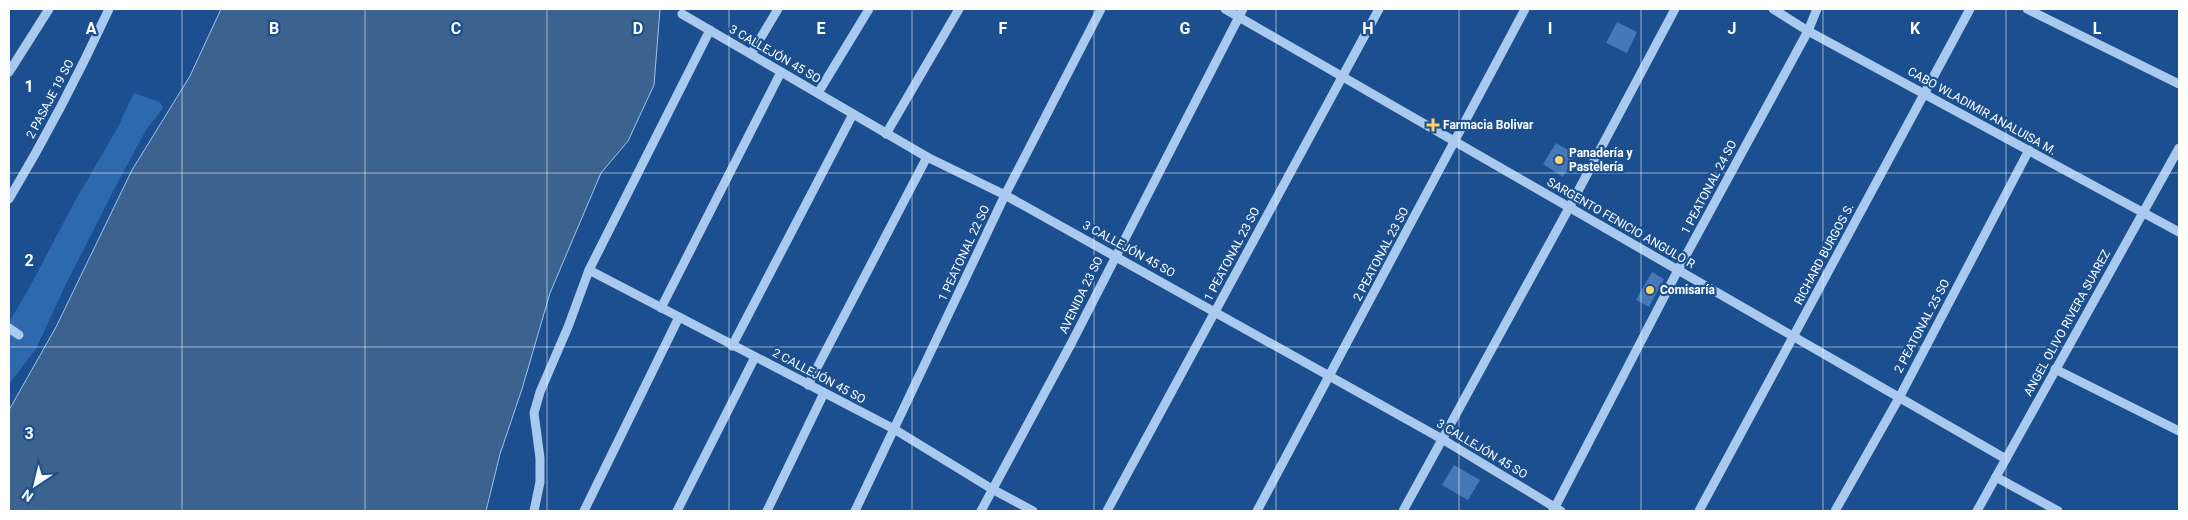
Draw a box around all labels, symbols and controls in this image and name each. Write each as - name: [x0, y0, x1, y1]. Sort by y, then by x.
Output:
- text: A: [86, 19, 97, 38]
- text: B: [269, 19, 279, 38]
- text: C: [451, 19, 461, 38]
- text: D: [633, 19, 643, 38]
- text: F: [999, 19, 1008, 38]
- text: G: [1180, 19, 1191, 38]
- text: H: [1362, 19, 1374, 38]
- text: I: [1548, 19, 1552, 38]
- text: J: [1728, 19, 1736, 38]
- text: K: [1910, 19, 1921, 38]
- text: L: [2093, 19, 2102, 38]
- street label: 3 CALLEJÓN 45 SO: [727, 22, 823, 86]
- street label: 2 PASAJE 19 SO: [23, 57, 77, 141]
- street label: CABO WLADIMIR ANALUISA M.: [1905, 64, 2059, 158]
- place label: Farmacia Bolivar: [1443, 118, 1534, 132]
- marker: Farmacia Bolivar: [1427, 119, 1439, 131]
- street label: 1 PEATONAL 24 SO: [1678, 138, 1740, 236]
- place label: Panadería y Pastelería: [1569, 146, 1634, 174]
- marker: Panadería y Pastelería: [1553, 154, 1565, 166]
- street label: SARGENTO FENICIO ANGULO R: [1544, 175, 1698, 272]
- street label: RICHARD BURGOS S.: [1791, 201, 1857, 307]
- street label: 1 PEATONAL 22 SO: [936, 203, 992, 303]
- street label: 1 PEATONAL 23 SO: [1201, 205, 1263, 303]
- street label: 2 PEATONAL 23 SO: [1350, 205, 1412, 303]
- street label: 3 CALLEJÓN 45 SO: [1080, 217, 1178, 280]
- street label: ANGEL OLIVO RIVERA SUAREZ: [2021, 247, 2113, 399]
- text: 2: [24, 251, 34, 270]
- street label: AVENIDA 23 SO: [1056, 254, 1106, 336]
- street label: 2 PEATONAL 25 SO: [1891, 277, 1953, 375]
- place label: Comisaría: [1660, 283, 1715, 297]
- marker: Comisaría: [1644, 284, 1656, 296]
- street label: 2 CALLEJÓN 45 SO: [770, 345, 868, 406]
- street label: 3 CALLEJÓN 45 SO: [1434, 416, 1530, 482]
- text: 3: [24, 424, 34, 443]
- north arrow: [10, 460, 60, 510]
- text: N: [19, 486, 36, 505]

